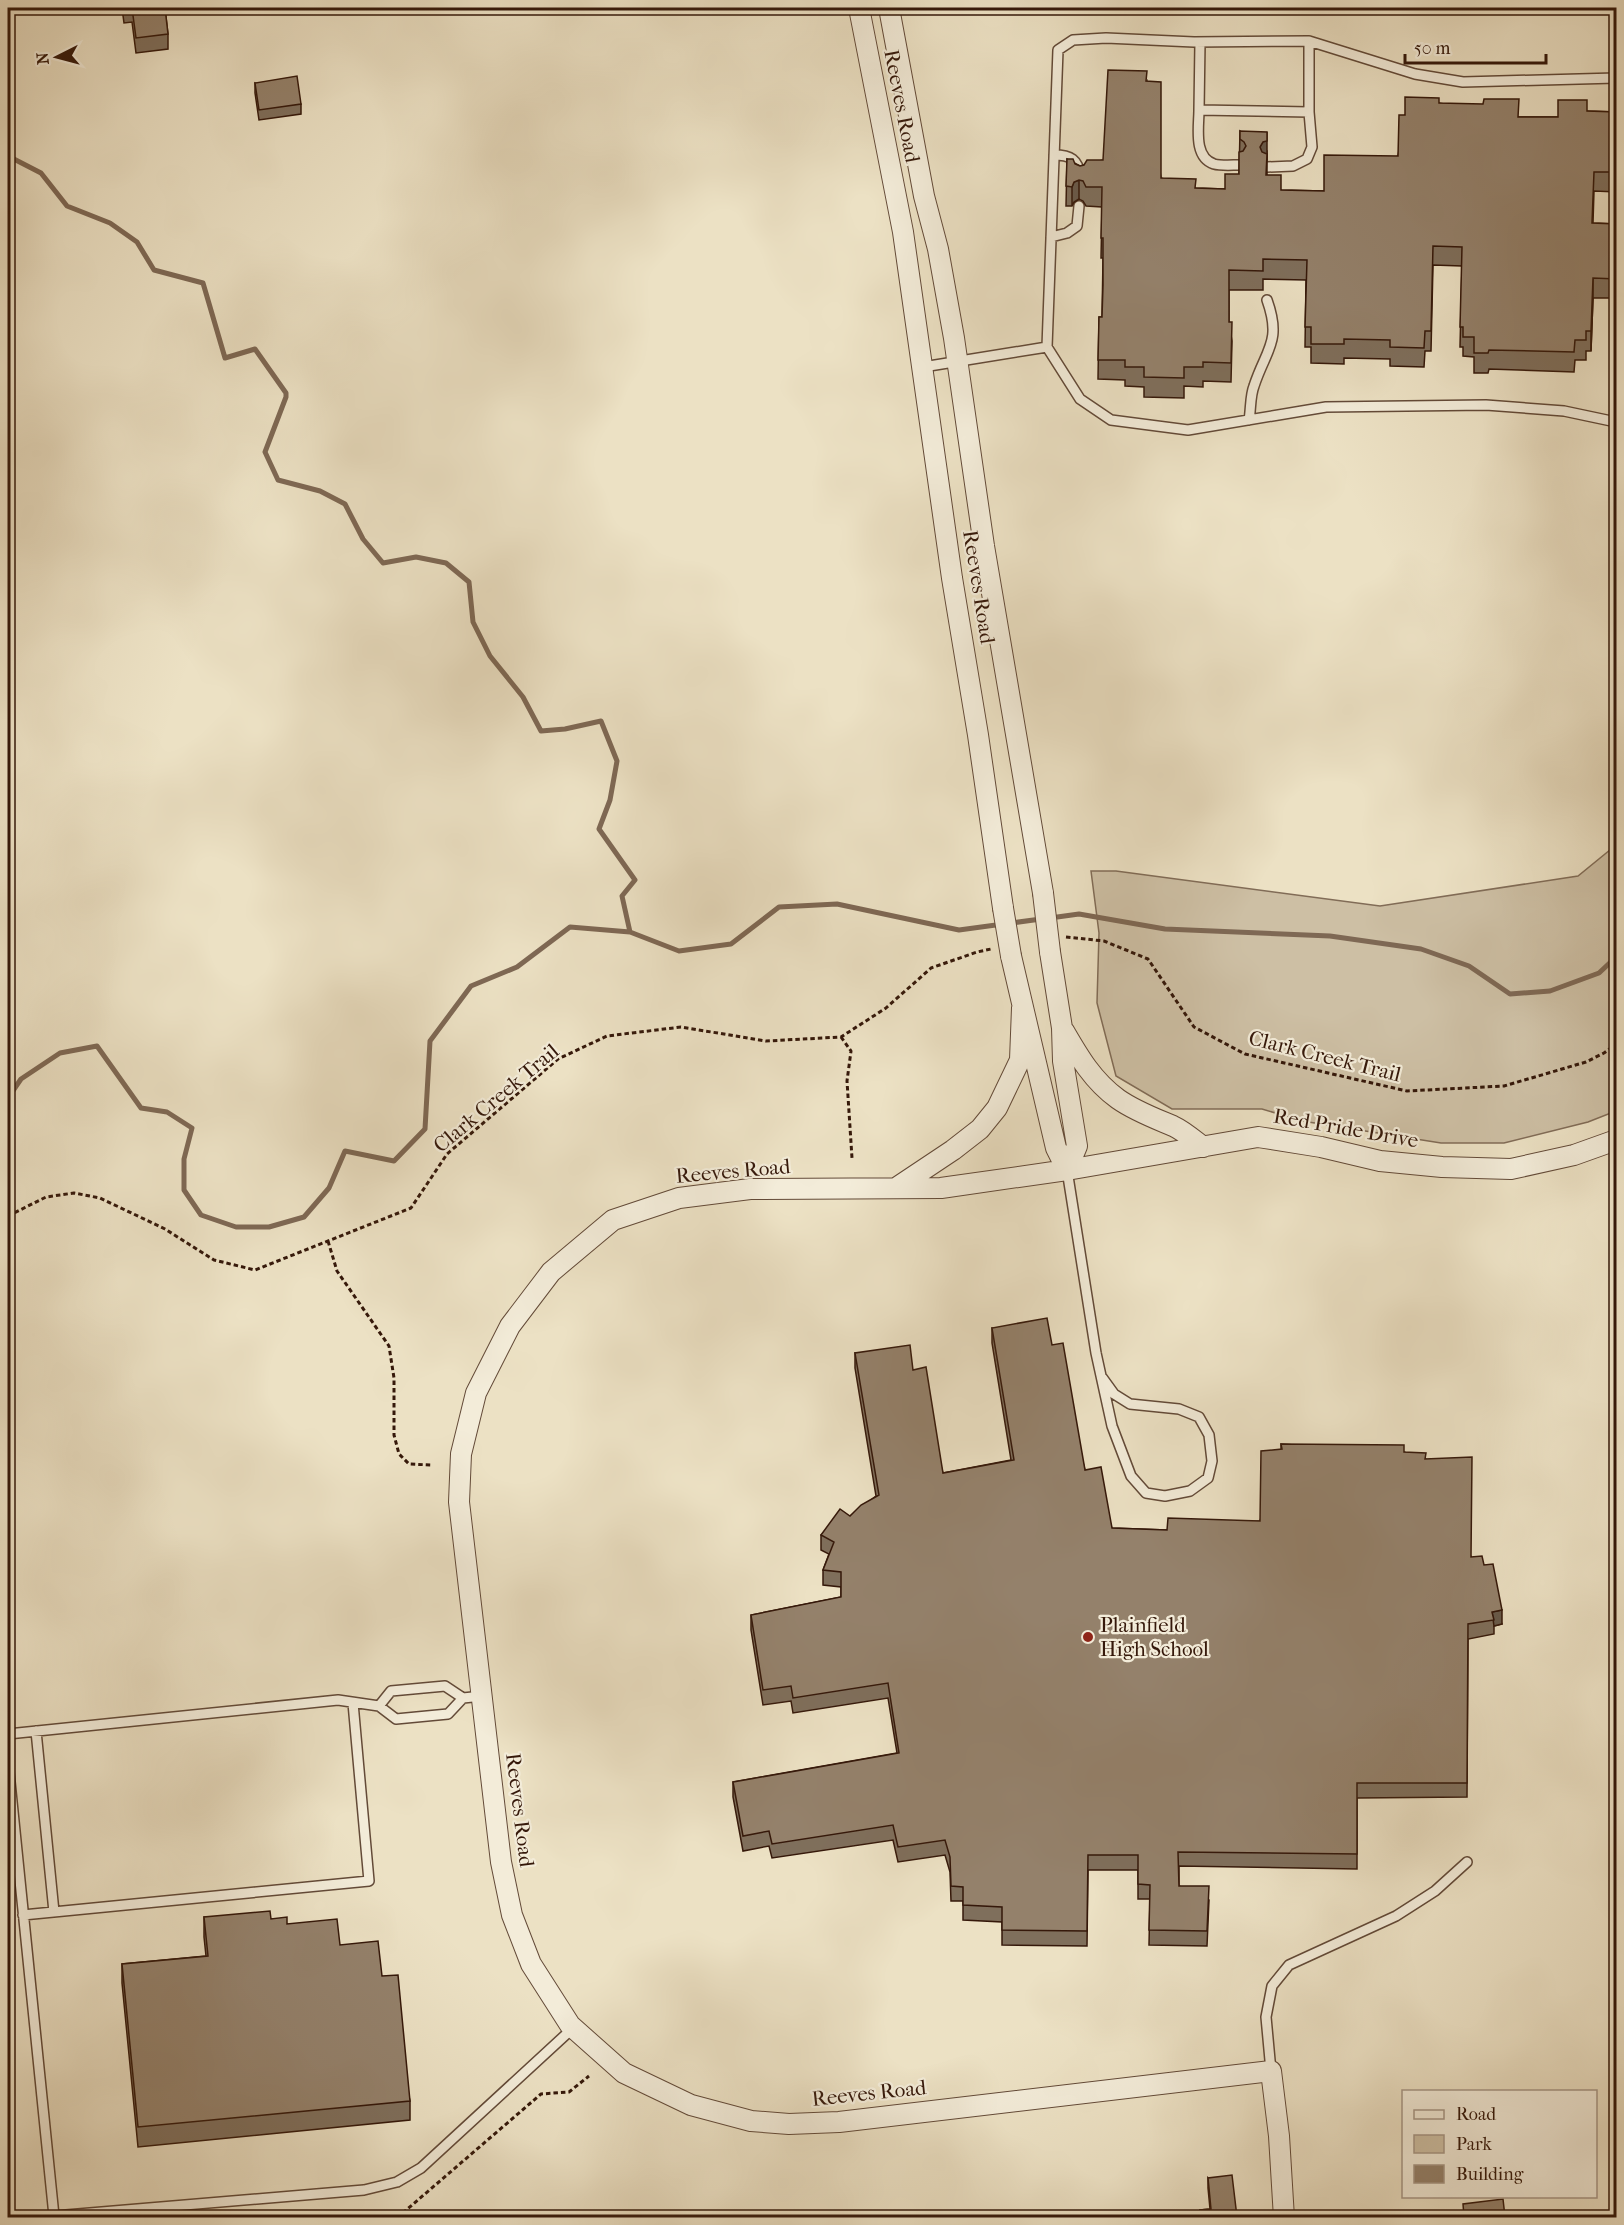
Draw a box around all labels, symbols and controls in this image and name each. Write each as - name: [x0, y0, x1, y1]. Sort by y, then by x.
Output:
- north arrow: [27, 27, 87, 87]
- scale bar: [1405, 27, 1546, 65]
- text: 50 m: [1414, 38, 1451, 59]
- street label: Reeves Road: [879, 47, 925, 165]
- text: N: [32, 51, 53, 66]
- street label: Reeves Road: [958, 528, 1000, 646]
- street label: Clark Creek Trail: [1246, 1025, 1404, 1087]
- street label: Clark Creek Trail: [429, 1039, 564, 1157]
- street label: Red Pride Drive: [1272, 1103, 1420, 1153]
- street label: Reeves Road: [675, 1154, 792, 1188]
- place label: Plainfield High School: [1100, 1613, 1209, 1661]
- marker: Plainfield High School: [1081, 1630, 1095, 1644]
- street label: Reeves Road: [501, 1751, 539, 1869]
- street label: Reeves Road: [811, 2075, 928, 2111]
- legend: [1402, 2090, 1597, 2198]
- text: Road: [1456, 2104, 1496, 2125]
- text: Park: [1456, 2134, 1493, 2155]
- text: Building: [1456, 2164, 1524, 2185]

